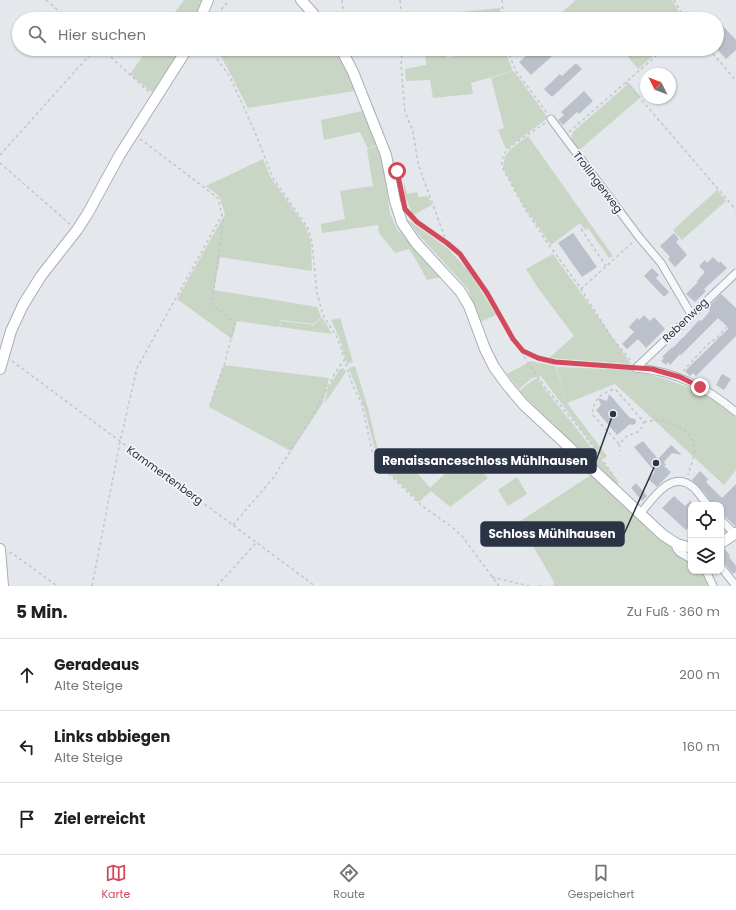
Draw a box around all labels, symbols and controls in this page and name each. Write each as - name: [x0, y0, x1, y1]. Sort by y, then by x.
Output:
- search box: [12, 12, 724, 56]
- icon: search: [26, 23, 48, 45]
- text: Hier suchen: [58, 24, 146, 45]
- north arrow: [640, 68, 676, 104]
- street label: Trollingerweg: [569, 148, 627, 216]
- route start: [388, 162, 406, 180]
- street label: Rebenweg: [659, 294, 711, 346]
- route end: [691, 378, 709, 396]
- street label: Kammertenberg: [123, 442, 207, 508]
- callout: Renaissanceschloss Mühlhausen: [375, 449, 596, 473]
- text: Renaissanceschloss Mühlhausen: [382, 452, 588, 469]
- map controls: [688, 502, 724, 574]
- button: locate: [688, 502, 724, 538]
- callout: Schloss Mühlhausen: [481, 522, 624, 546]
- text: Schloss Mühlhausen: [488, 525, 616, 542]
- button: layers: [688, 538, 724, 574]
- text: 5 Min.: [16, 600, 68, 624]
- text: Zu Fuß · 360 m: [627, 602, 720, 621]
- text: Geradeaus: [54, 654, 139, 675]
- icon: ahead: [16, 664, 38, 686]
- text: 200 m: [679, 665, 720, 684]
- text: Alte Steige: [54, 676, 123, 695]
- text: Links abbiegen: [54, 726, 170, 747]
- icon: left: [16, 736, 38, 758]
- text: 160 m: [683, 737, 720, 756]
- text: Alte Steige: [54, 748, 123, 767]
- icon: arrive: [16, 808, 38, 830]
- text: Ziel erreicht: [54, 808, 145, 829]
- tab: Karte: [101, 862, 130, 903]
- tab: Route: [333, 862, 365, 903]
- tab: Gespeichert: [568, 862, 635, 903]

